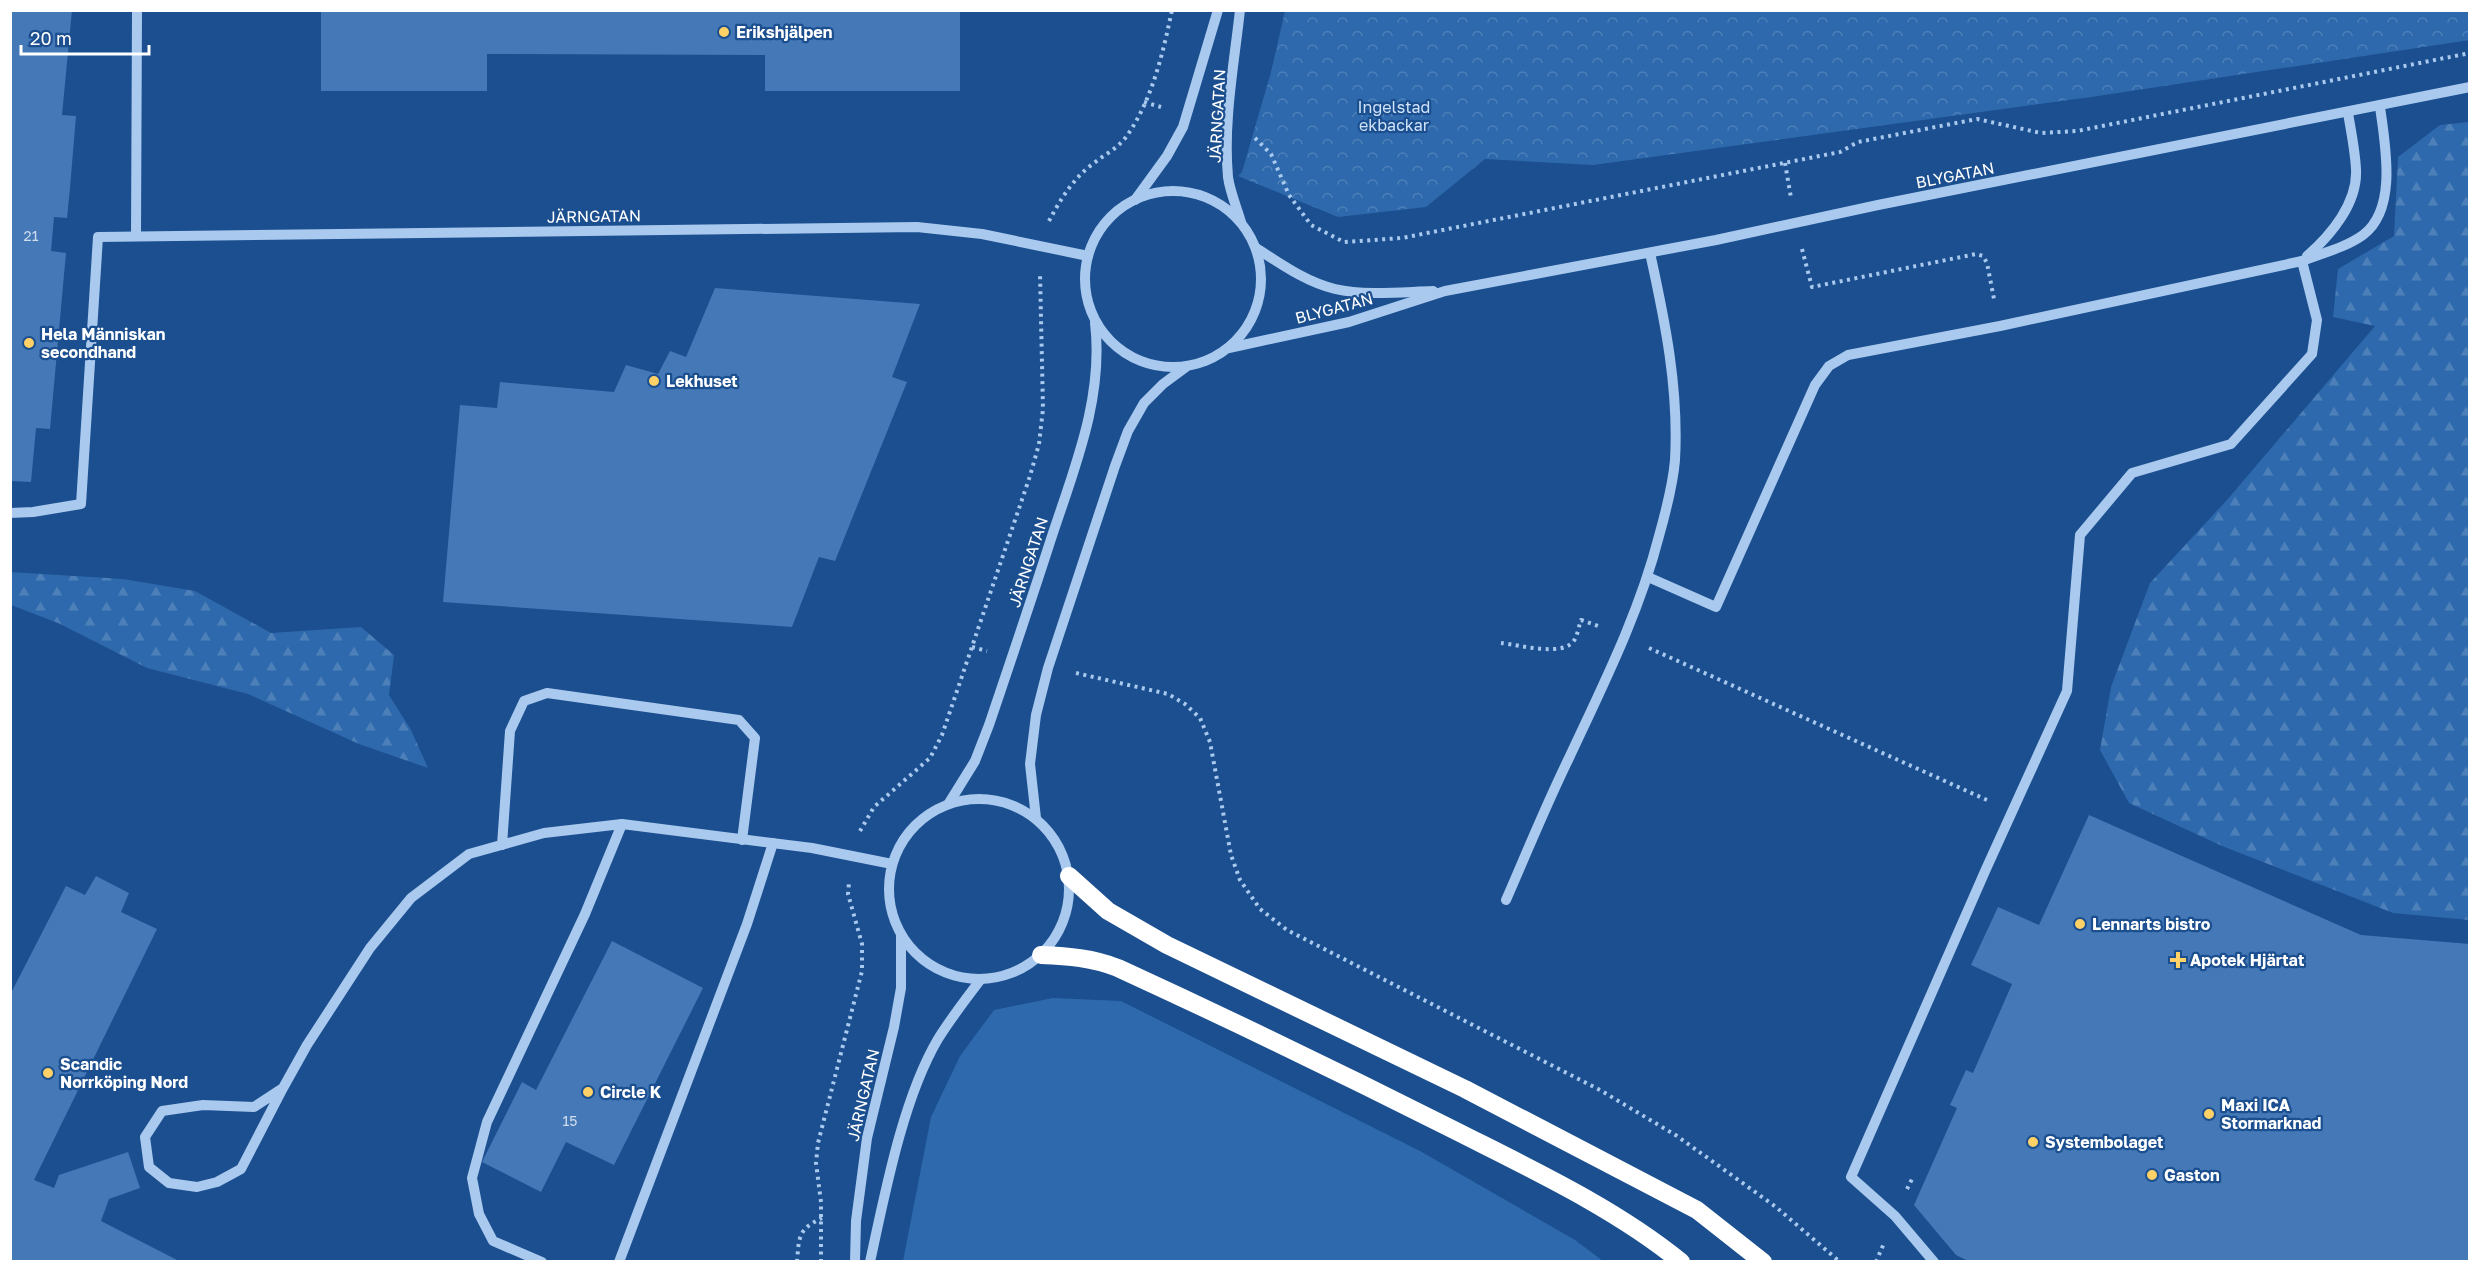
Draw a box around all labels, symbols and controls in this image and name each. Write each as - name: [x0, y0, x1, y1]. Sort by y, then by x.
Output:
- scale bar: [21, 18, 148, 56]
- place label: Erikshjälpen: [736, 22, 832, 42]
- marker: Erikshjälpen: [717, 25, 731, 39]
- text: 20 m: [30, 27, 72, 49]
- street label: JÄRNGATAN: [1205, 68, 1229, 164]
- park label: Ingelstad ekbackar: [1358, 97, 1430, 135]
- street label: BLYGATAN: [1914, 158, 1996, 192]
- street label: JÄRNGATAN: [547, 205, 641, 227]
- house number: 21: [24, 227, 39, 244]
- street label: BLYGATAN: [1293, 288, 1375, 328]
- place label: Hela Människan secondhand: [41, 324, 166, 362]
- marker: Hela Människan secondhand: [22, 336, 36, 350]
- place label: Lekhuset: [666, 371, 738, 391]
- marker: Lekhuset: [647, 374, 661, 388]
- street label: JÄRNGATAN: [1004, 514, 1052, 610]
- place label: Lennarts bistro: [2092, 914, 2211, 934]
- marker: Lennarts bistro: [2073, 917, 2087, 931]
- place label: Apotek Hjärtat: [2190, 950, 2304, 970]
- marker: Apotek Hjärtat: [2171, 953, 2185, 967]
- street label: JÄRNGATAN: [843, 1047, 883, 1143]
- place label: Scandic Norrköping Nord: [60, 1054, 188, 1092]
- marker: Scandic Norrköping Nord: [41, 1066, 55, 1080]
- place label: Circle K: [600, 1082, 662, 1102]
- marker: Circle K: [581, 1085, 595, 1099]
- place label: Maxi ICA Stormarknad: [2221, 1095, 2322, 1133]
- marker: Maxi ICA Stormarknad: [2202, 1107, 2216, 1121]
- house number: 15: [563, 1112, 577, 1129]
- place label: Systembolaget: [2045, 1132, 2163, 1152]
- marker: Systembolaget: [2026, 1135, 2040, 1149]
- place label: Gaston: [2164, 1165, 2220, 1185]
- marker: Gaston: [2145, 1168, 2159, 1182]

